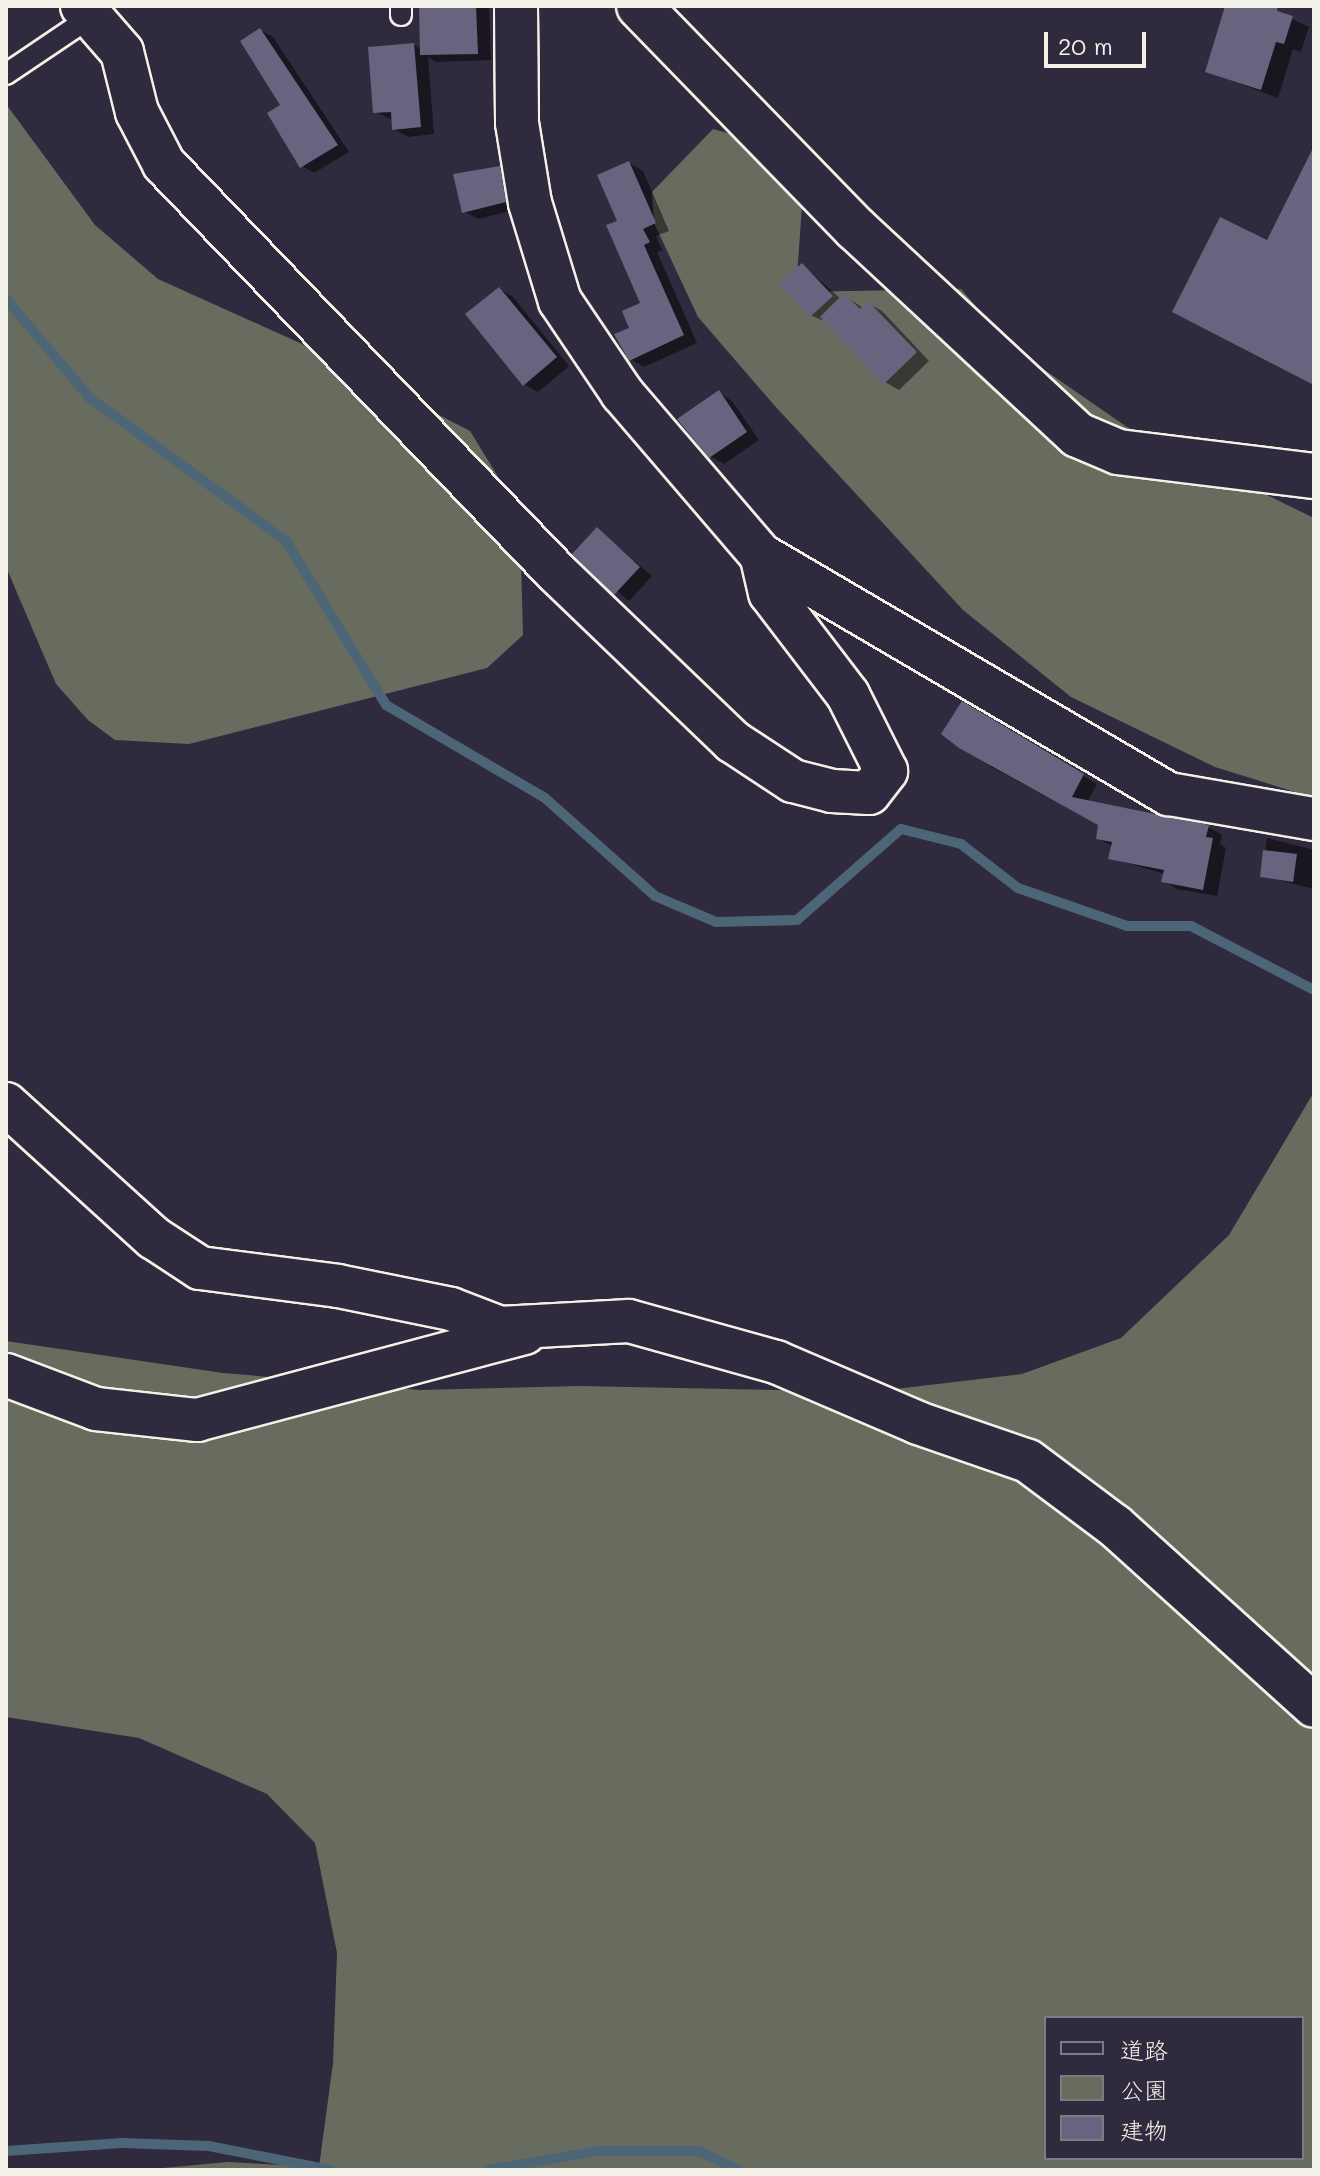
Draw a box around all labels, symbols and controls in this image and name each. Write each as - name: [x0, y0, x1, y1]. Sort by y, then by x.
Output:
- scale bar: [1048, 16, 1150, 66]
- text: 20 m: [1058, 30, 1113, 61]
- legend: [1044, 2016, 1304, 2160]
- text: 道路: [1120, 2034, 1168, 2065]
- text: 公園: [1120, 2074, 1168, 2105]
- text: 建物: [1120, 2114, 1168, 2145]

